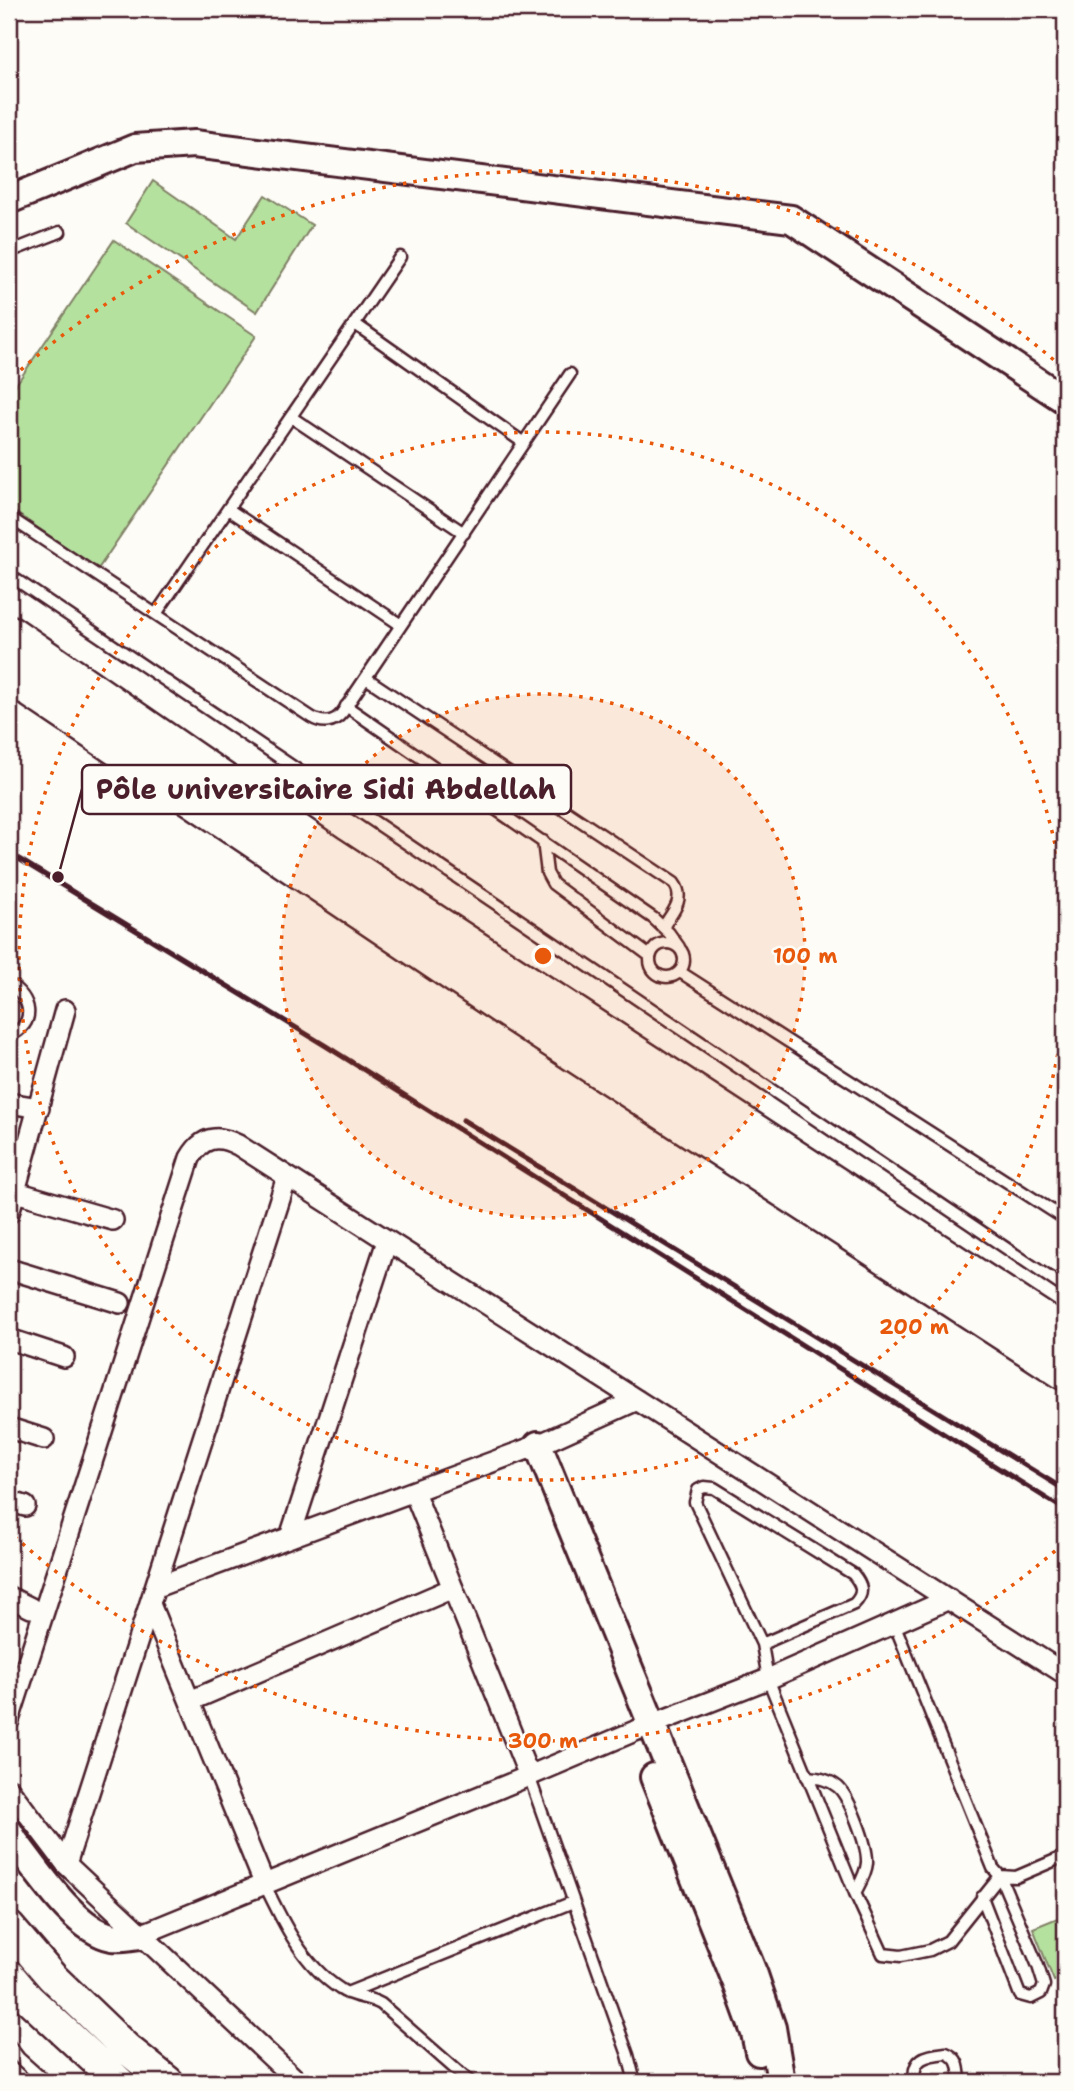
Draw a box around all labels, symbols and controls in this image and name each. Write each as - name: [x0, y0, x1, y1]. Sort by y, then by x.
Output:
- callout: Pôle universitaire Sidi Abdellah: [82, 765, 571, 814]
- text: Pôle universitaire Sidi Abdellah: [96, 770, 556, 808]
- text: 100 m: [773, 942, 837, 970]
- centre of rings: [531, 944, 555, 968]
- text: 200 m: [879, 1313, 949, 1341]
- text: 300 m: [508, 1727, 578, 1755]

